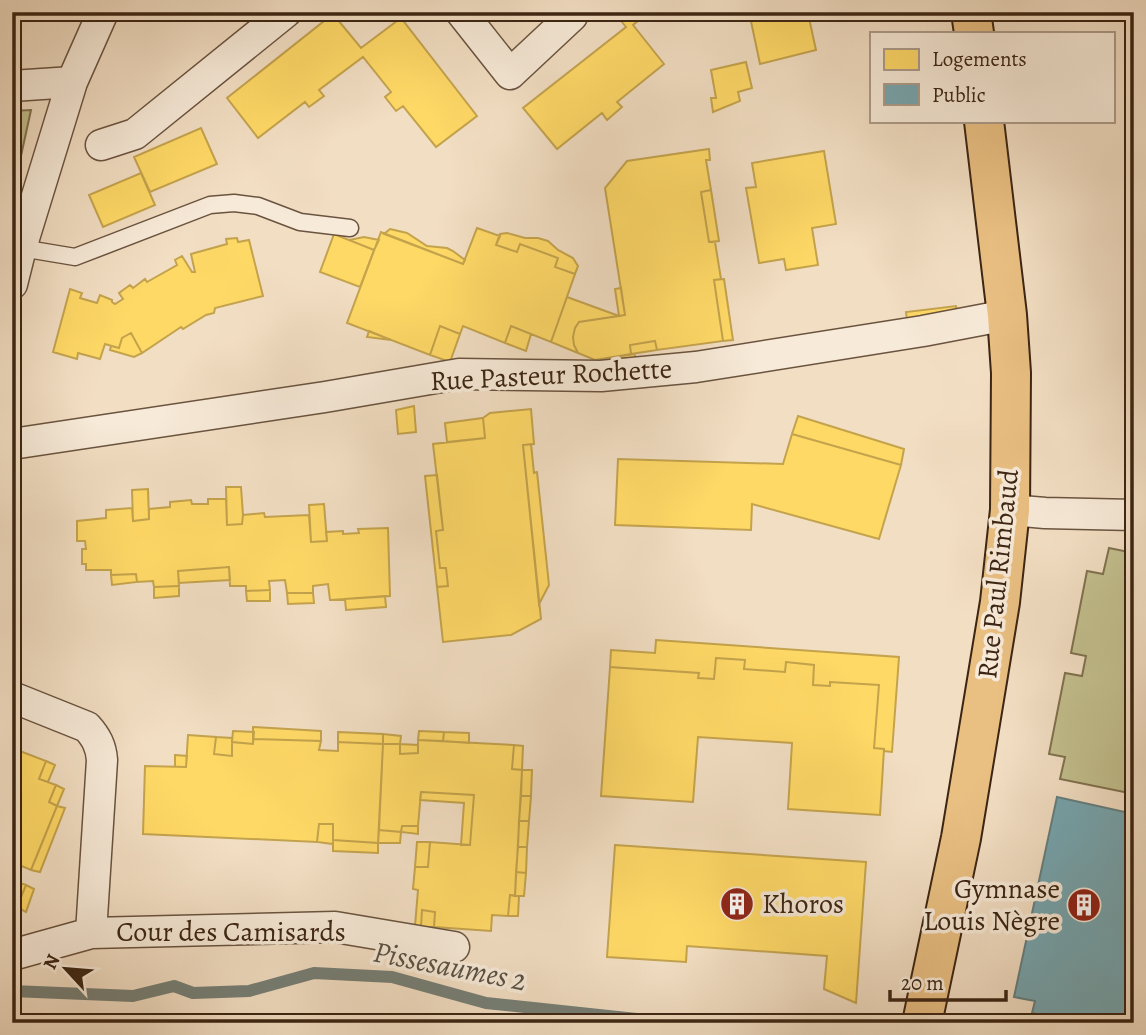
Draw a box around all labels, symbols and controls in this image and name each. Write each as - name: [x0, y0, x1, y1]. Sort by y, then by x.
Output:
- legend: [870, 32, 1114, 122]
- text: Logements: [932, 45, 1027, 73]
- text: Public: [932, 81, 986, 109]
- street label: Rue Pasteur Rochette: [429, 350, 673, 400]
- street label: Rue Paul Rimbaud: [968, 466, 1028, 681]
- place label: Gymnase Louis Nègre: [923, 870, 1060, 940]
- building icon: Khoros: [718, 885, 756, 923]
- place label: Khoros: [762, 885, 844, 923]
- building icon: Gymnase Louis Nègre: [1065, 886, 1103, 924]
- street label: Cour des Camisards: [116, 913, 346, 951]
- water label: Pissesaumes 2: [370, 932, 530, 1000]
- north arrow: [32, 934, 102, 1004]
- text: N: [37, 950, 66, 974]
- scale bar: [890, 958, 1006, 1002]
- text: 20 m: [901, 969, 944, 997]

